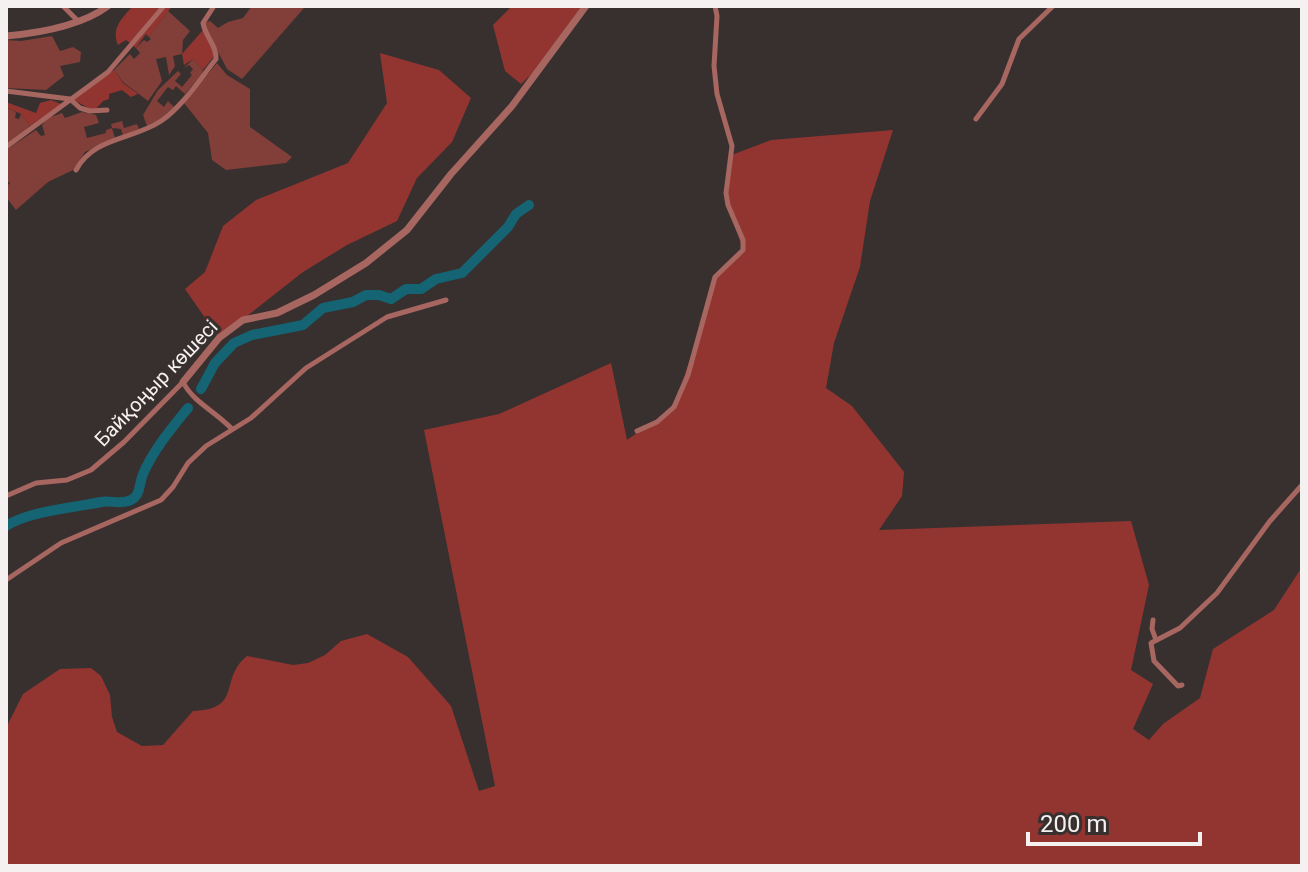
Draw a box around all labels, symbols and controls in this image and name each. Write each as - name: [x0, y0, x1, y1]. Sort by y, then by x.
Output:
- street label: Байқоңыр көшесі: [90, 315, 222, 451]
- scale bar: [1028, 796, 1200, 846]
- text: 200 m: [1040, 810, 1107, 838]

